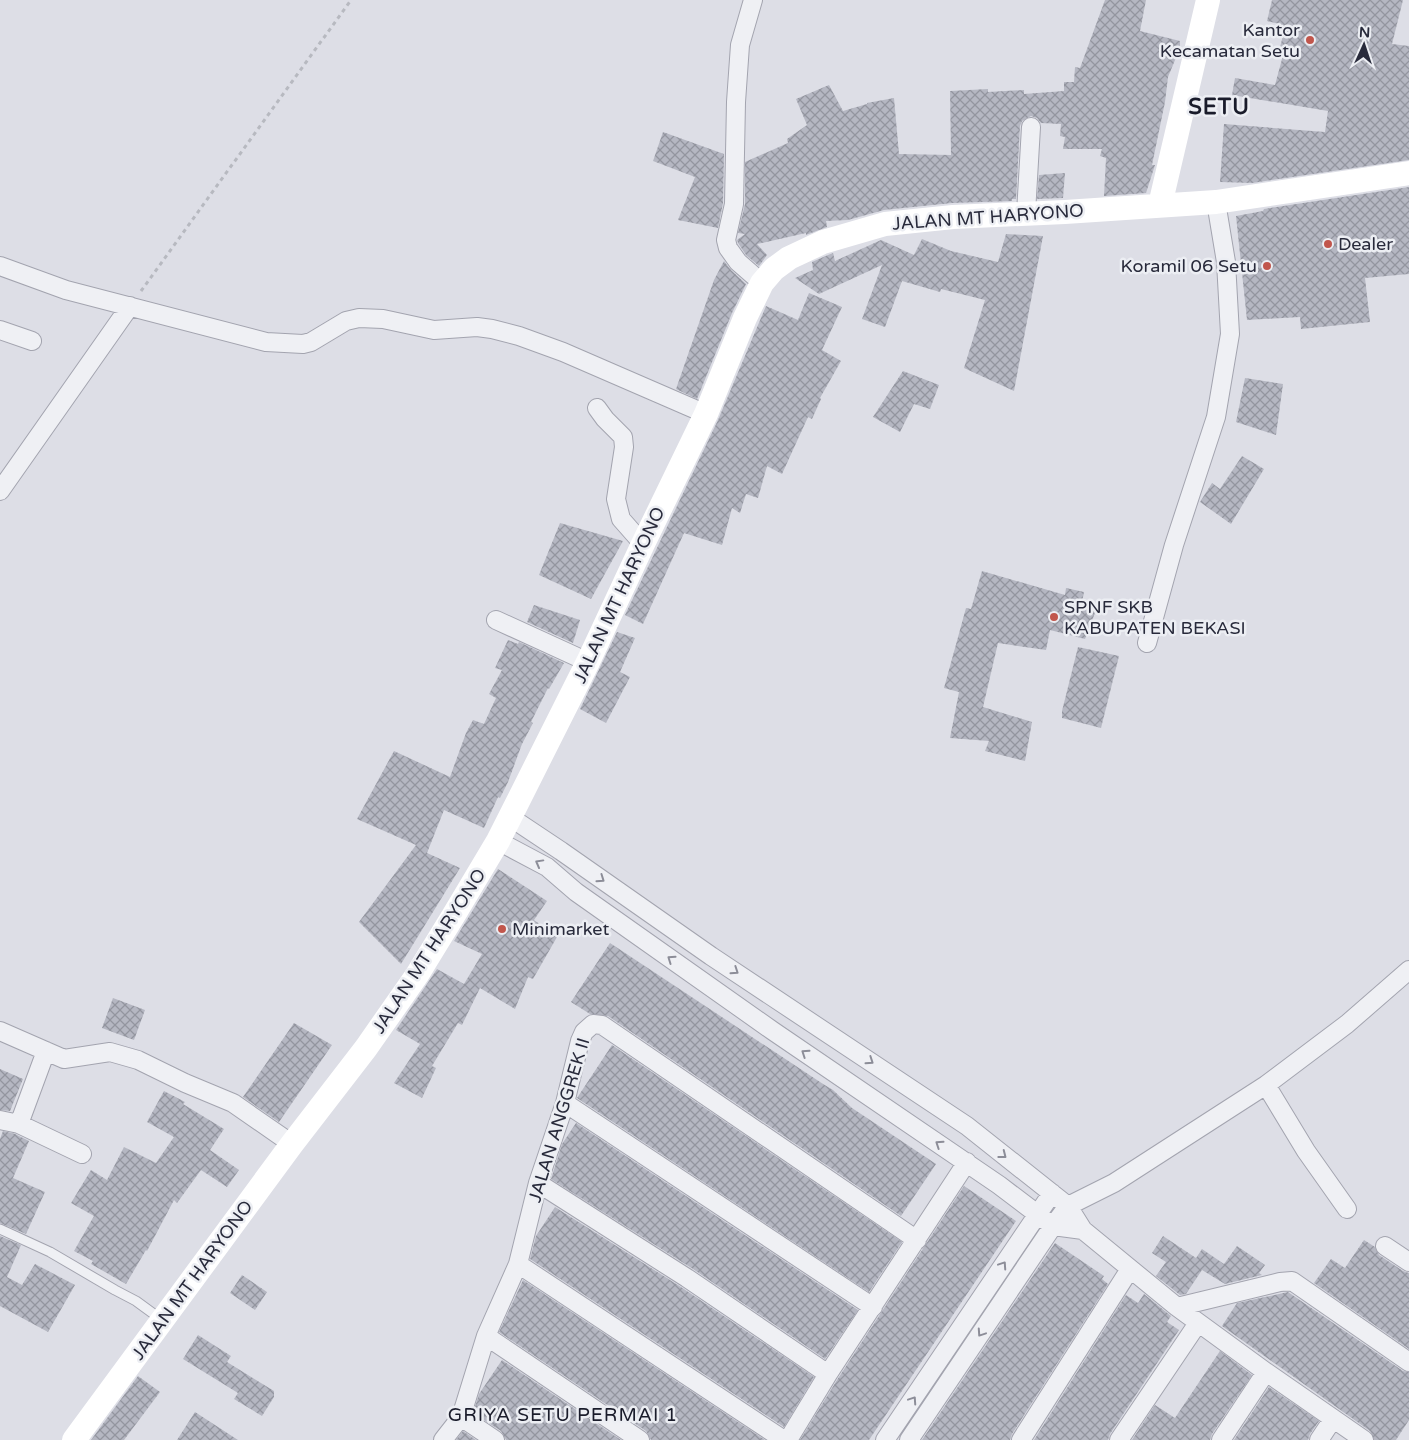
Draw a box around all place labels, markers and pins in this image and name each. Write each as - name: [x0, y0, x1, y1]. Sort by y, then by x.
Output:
- place label: Kantor Kecamatan Setu: [1160, 19, 1300, 62]
- marker: Kantor Kecamatan Setu: [1304, 34, 1316, 46]
- place label: Dealer: [1338, 233, 1393, 255]
- marker: Dealer: [1322, 238, 1334, 250]
- place label: Koramil 06 Setu: [1120, 255, 1257, 277]
- marker: Koramil 06 Setu: [1261, 260, 1273, 272]
- place label: SPNF SKB KABUPATEN BEKASI: [1064, 596, 1246, 639]
- marker: SPNF SKB KABUPATEN BEKASI: [1048, 611, 1060, 623]
- place label: Minimarket: [512, 918, 610, 940]
- marker: Minimarket: [496, 923, 508, 935]

